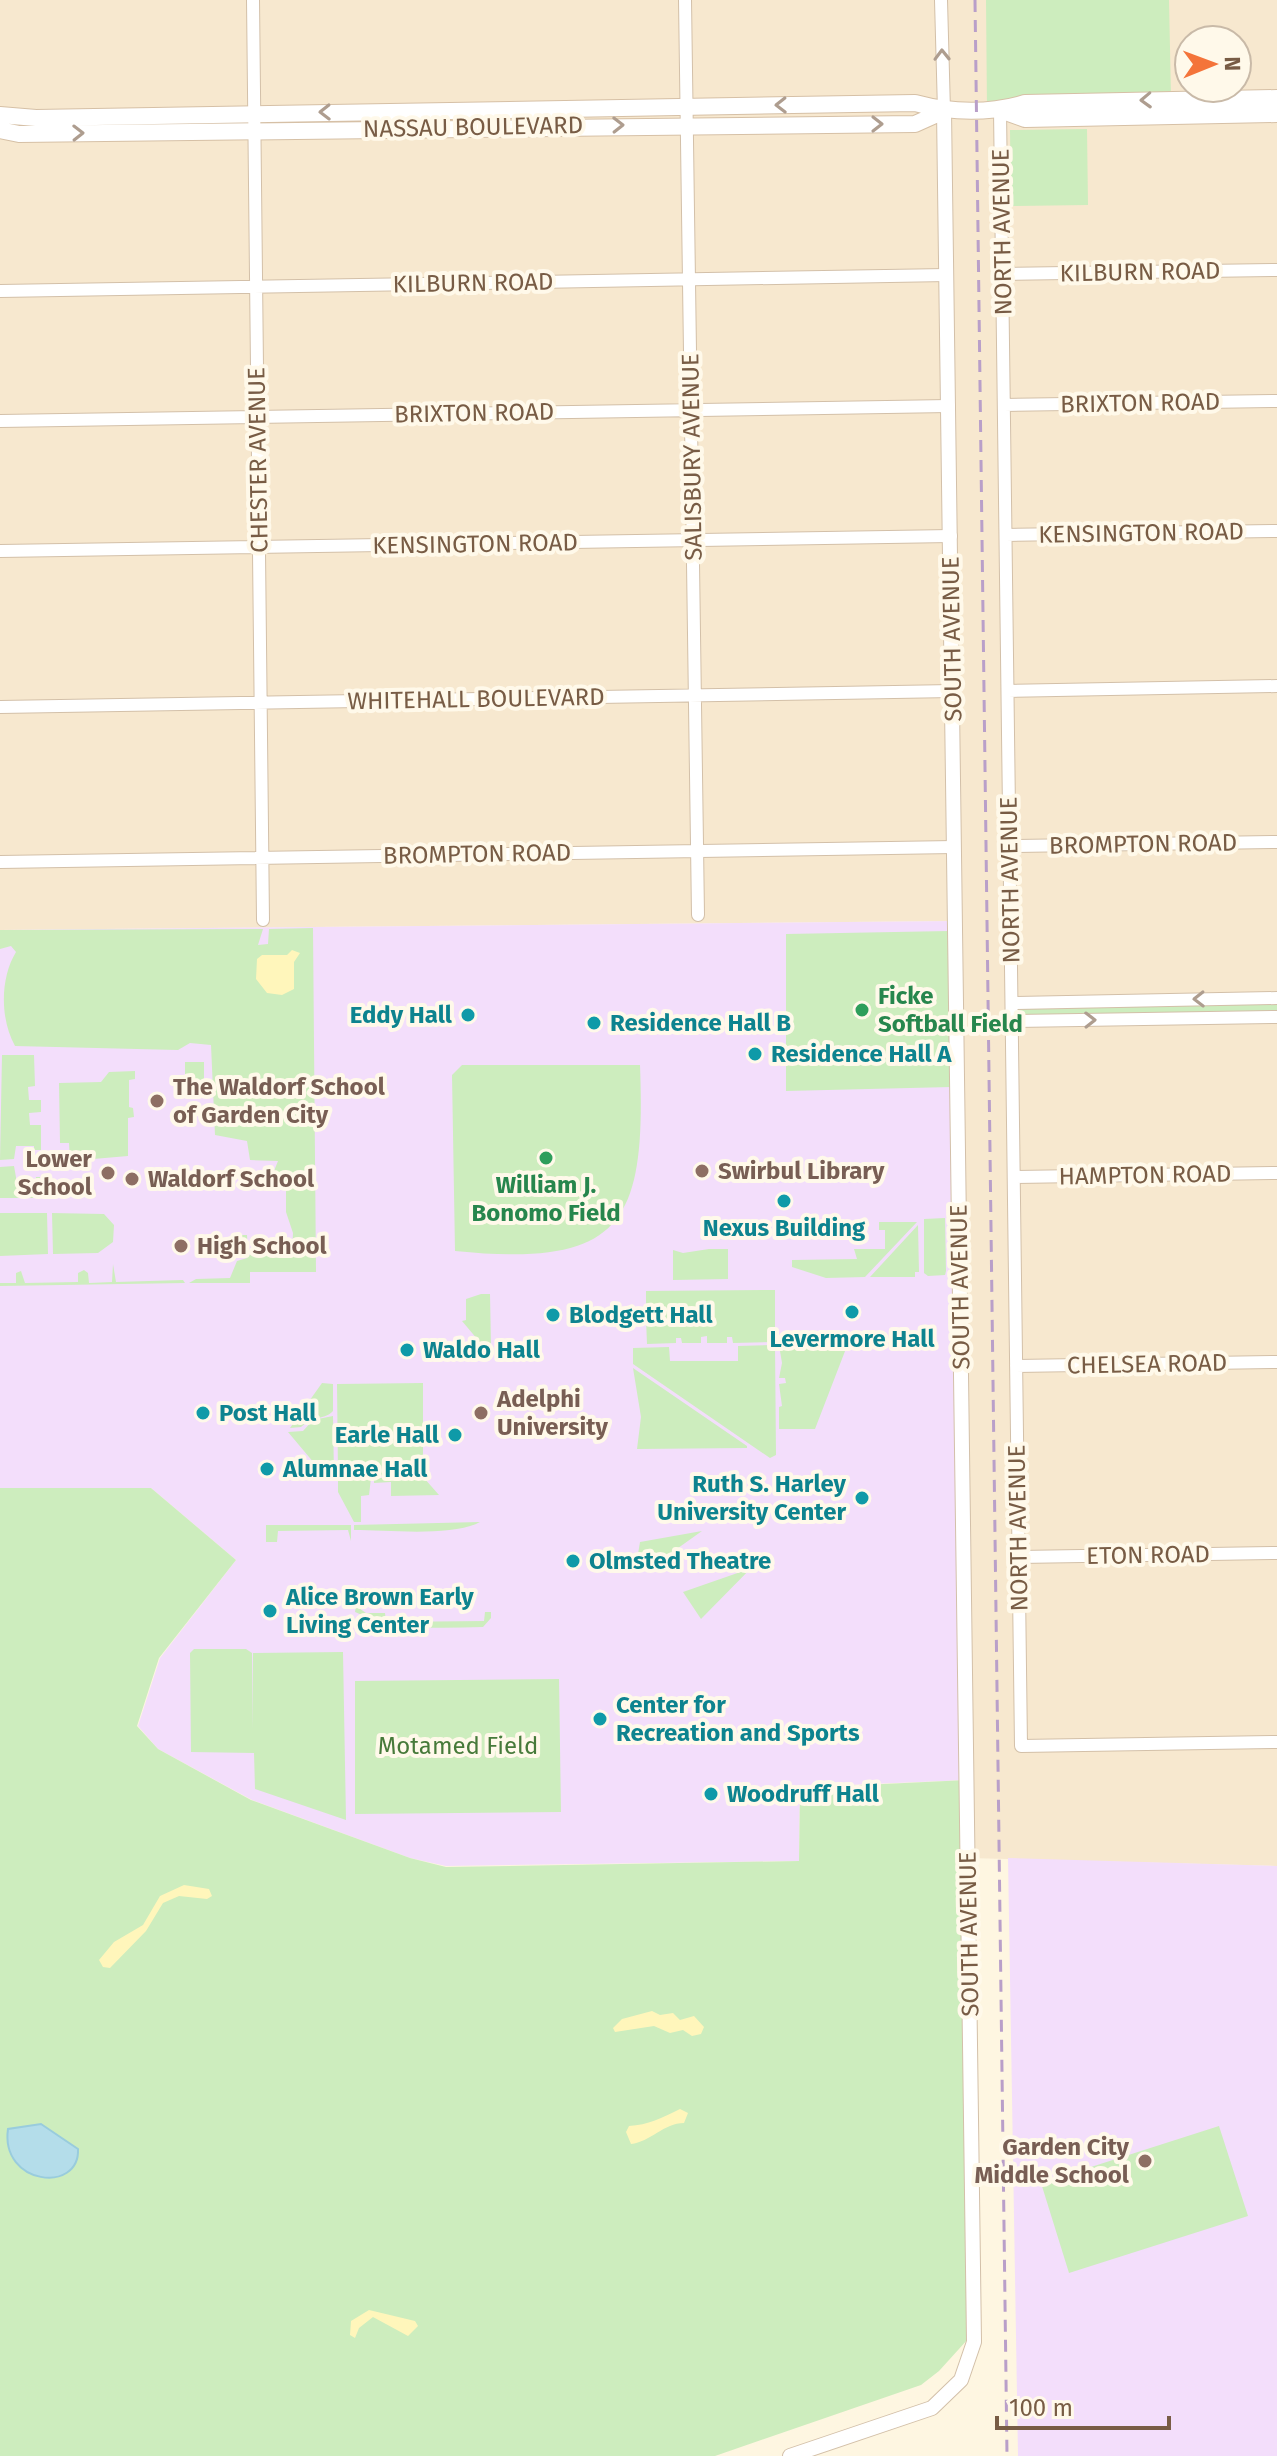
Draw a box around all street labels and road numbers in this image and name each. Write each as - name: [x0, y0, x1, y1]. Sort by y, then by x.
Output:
- street label: NASSAU BOULEVARD: [363, 111, 583, 143]
- street label: NORTH AVENUE: [987, 148, 1017, 316]
- street label: KILBURN ROAD: [1059, 257, 1221, 287]
- street label: KILBURN ROAD: [392, 268, 554, 298]
- street label: SALISBURY AVENUE: [676, 353, 708, 561]
- street label: CHESTER AVENUE: [242, 367, 274, 553]
- street label: BRIXTON ROAD: [1060, 388, 1220, 418]
- street label: BRIXTON ROAD: [394, 398, 554, 428]
- street label: KENSINGTON ROAD: [1038, 517, 1244, 549]
- street label: KENSINGTON ROAD: [372, 528, 578, 560]
- street label: SOUTH AVENUE: [937, 556, 967, 722]
- street label: WHITEHALL BOULEVARD: [347, 683, 605, 715]
- street label: NORTH AVENUE: [995, 796, 1025, 964]
- street label: BROMPTON ROAD: [1049, 828, 1237, 860]
- street label: BROMPTON ROAD: [383, 838, 571, 870]
- street label: HAMPTON ROAD: [1058, 1159, 1232, 1191]
- street label: SOUTH AVENUE: [945, 1204, 975, 1370]
- street label: CHELSEA ROAD: [1067, 1349, 1227, 1379]
- street label: NORTH AVENUE: [1003, 1444, 1033, 1612]
- street label: ETON ROAD: [1086, 1540, 1210, 1570]
- street label: SOUTH AVENUE: [954, 1851, 984, 2017]

